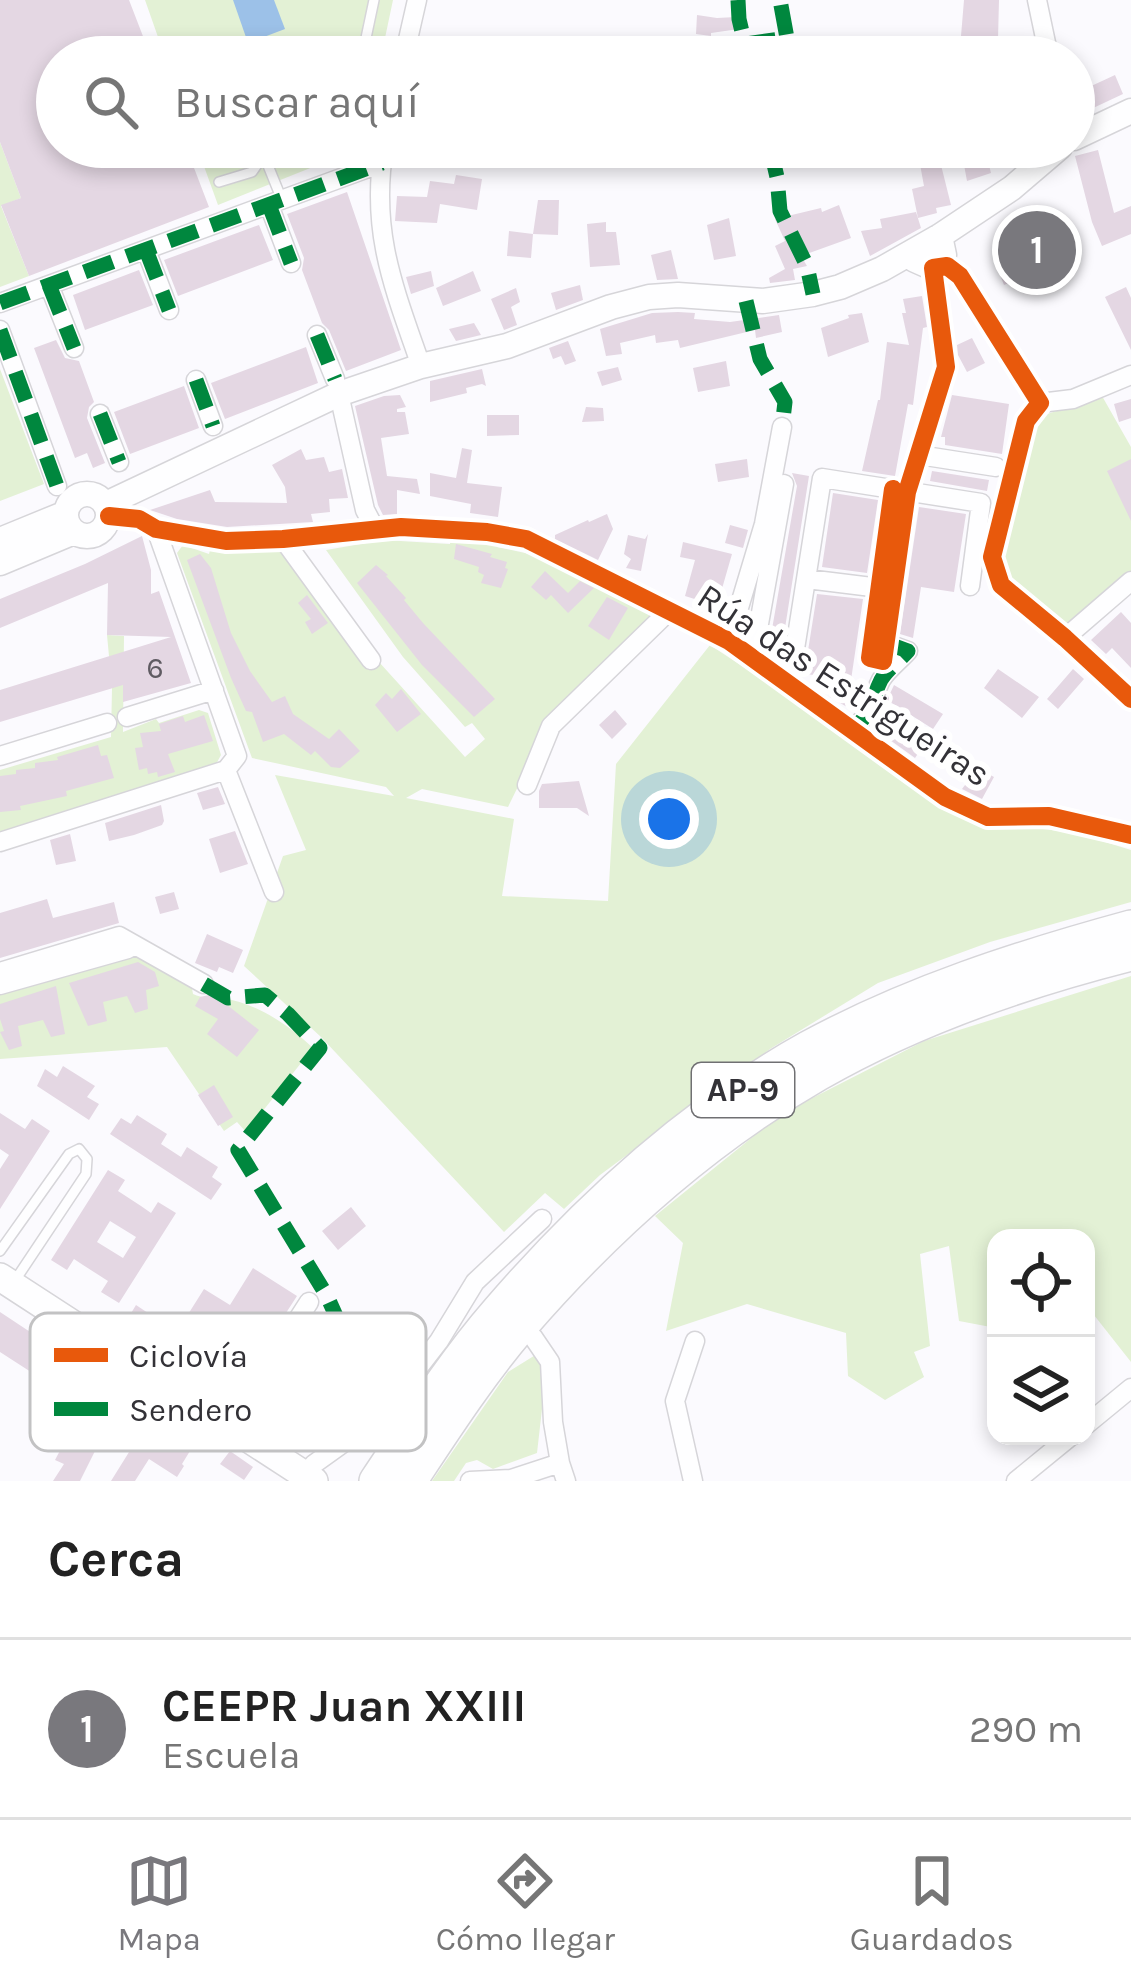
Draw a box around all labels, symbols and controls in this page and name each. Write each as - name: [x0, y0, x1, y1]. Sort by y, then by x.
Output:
- search box: [36, 36, 1095, 168]
- icon: search: [78, 69, 144, 135]
- text: Buscar aquí: [174, 76, 420, 128]
- pin: 1: [998, 205, 1076, 295]
- street label: Rúa das Estrigueiras: [690, 575, 998, 795]
- house number: 6: [146, 650, 164, 686]
- your location: [639, 789, 699, 849]
- road number: AP-9: [692, 1063, 794, 1117]
- map controls: [987, 1229, 1095, 1445]
- button: locate: [987, 1229, 1095, 1337]
- legend: [30, 1313, 426, 1451]
- text: Ciclovía: [129, 1337, 248, 1375]
- button: layers: [987, 1337, 1095, 1445]
- text: Sendero: [129, 1391, 252, 1429]
- text: Cerca: [48, 1529, 184, 1589]
- text: CEEPR Juan XXIII: [162, 1680, 526, 1732]
- text: 1: [80, 1706, 94, 1752]
- text: 290 m: [969, 1706, 1083, 1752]
- text: Escuela: [162, 1732, 301, 1778]
- tab: Mapa: [117, 1848, 201, 1958]
- tab: Cómo llegar: [436, 1848, 615, 1958]
- tab: Guardados: [850, 1848, 1014, 1958]

